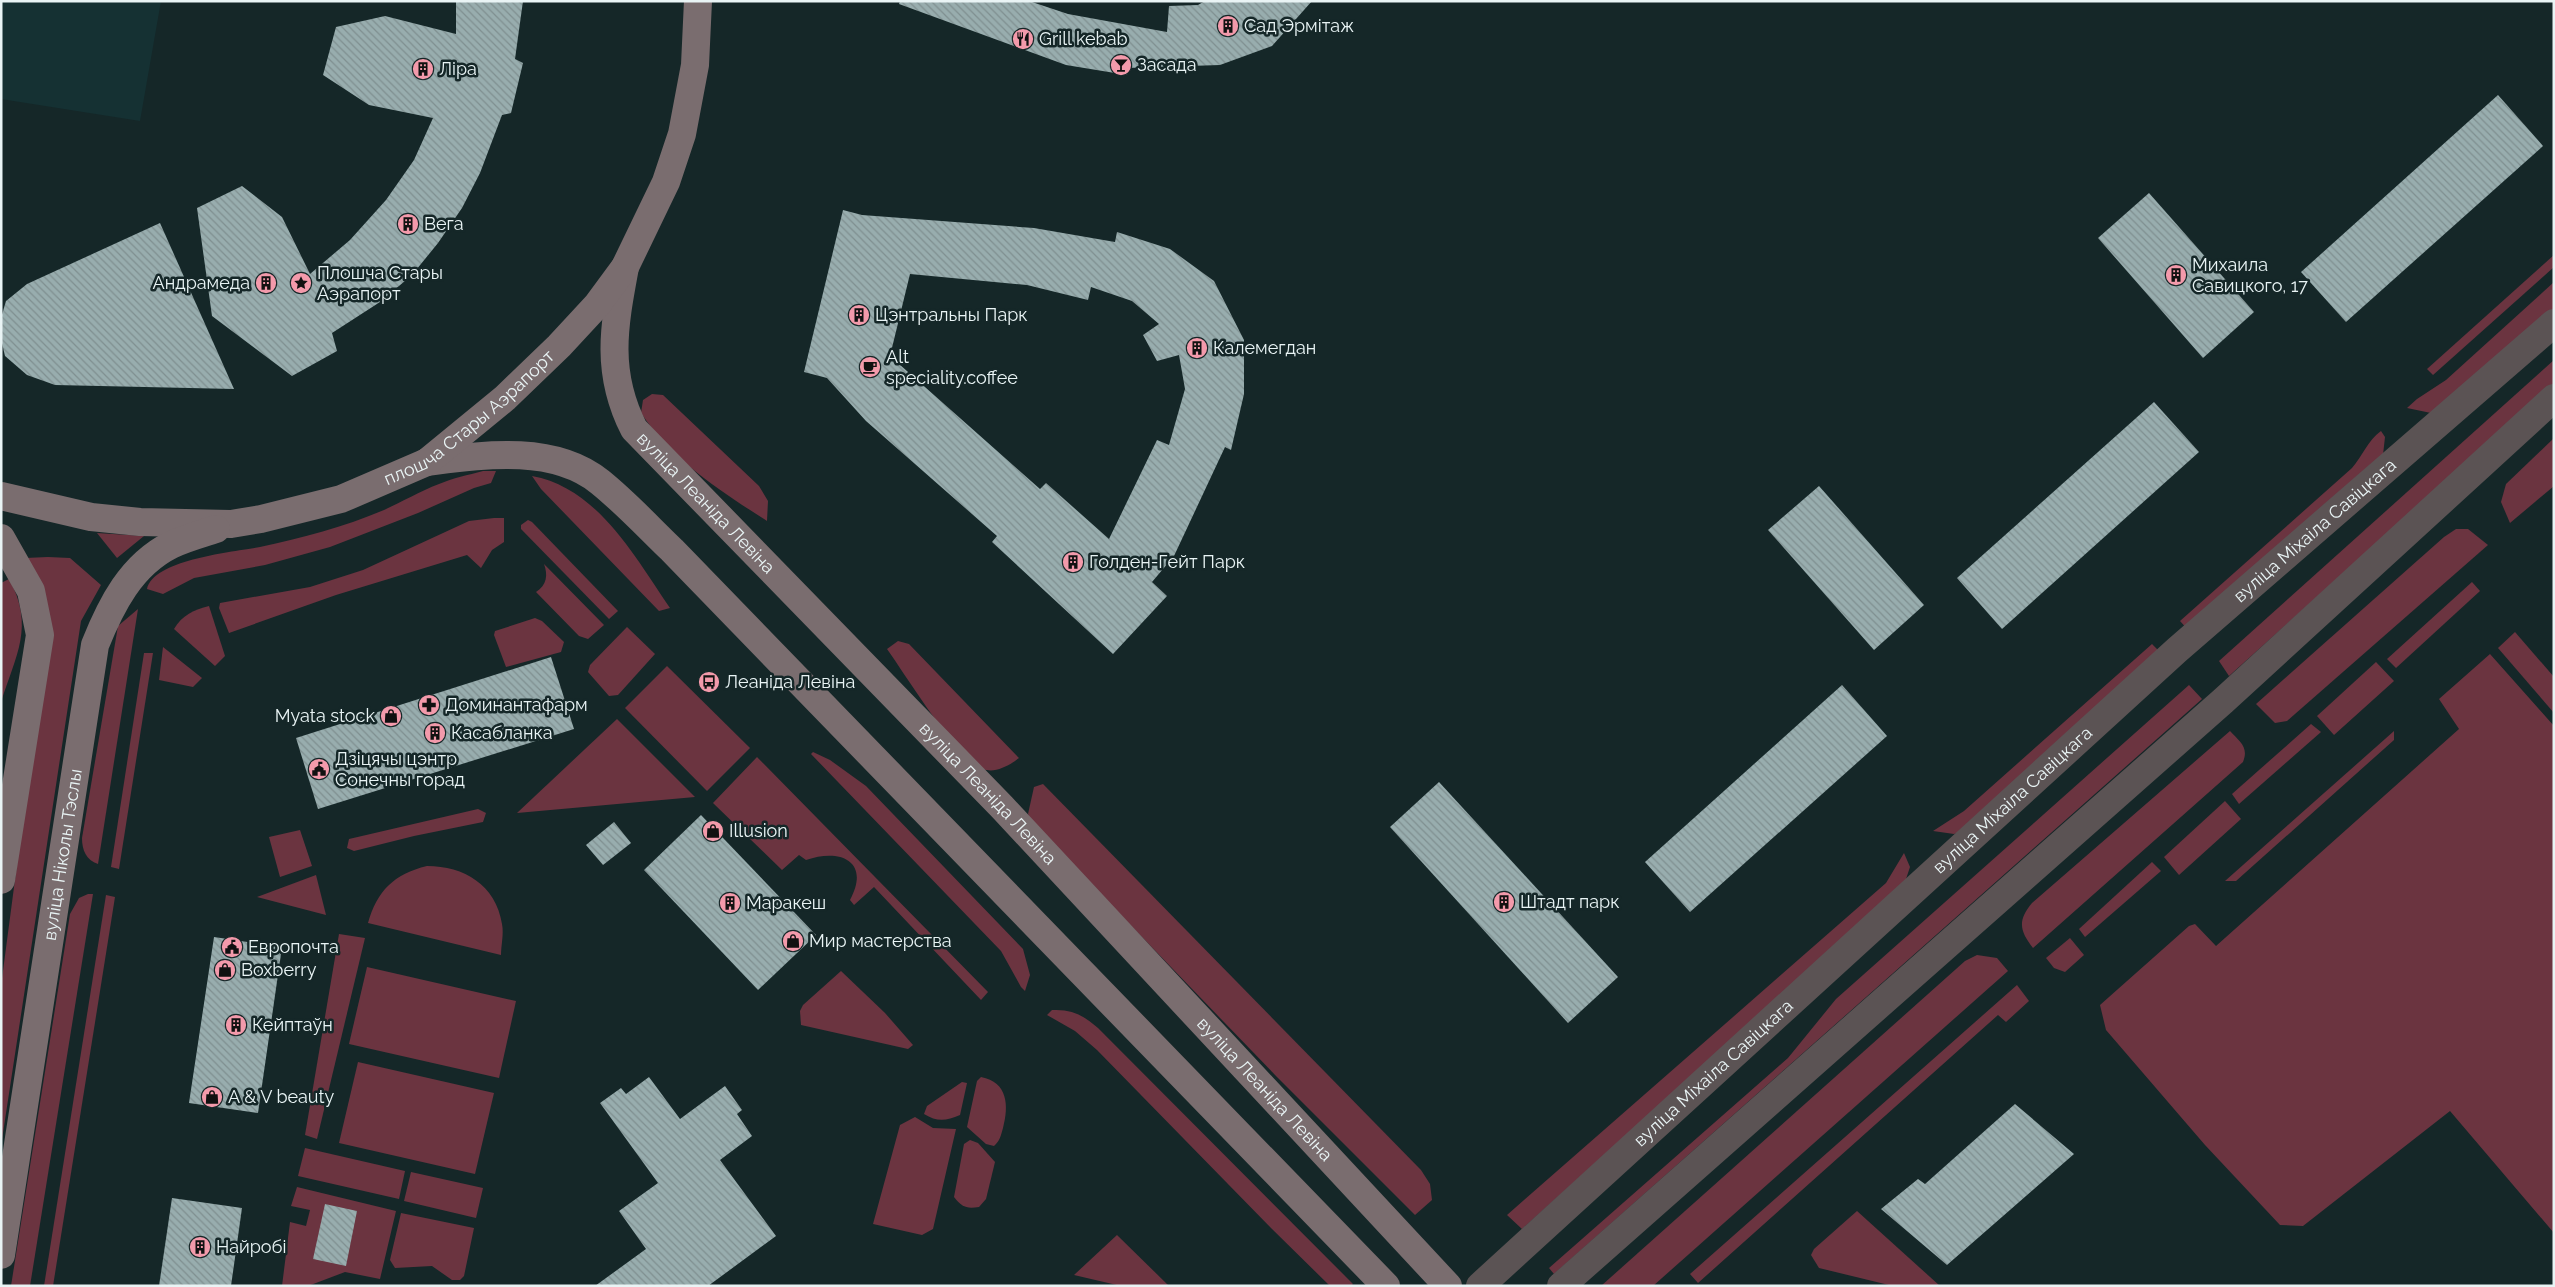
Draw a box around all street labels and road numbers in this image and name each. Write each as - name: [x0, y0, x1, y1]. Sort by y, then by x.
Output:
- street label: плошча Стары Аэрапорт: [381, 345, 559, 489]
- street label: вуліца Леаніда Левіна: [633, 428, 780, 577]
- street label: вуліца Міхаіла Савіцкага: [2229, 454, 2400, 606]
- street label: вуліца Леаніда Левіна: [915, 718, 1061, 869]
- street label: вуліца Міхаіла Савіцкага: [1928, 722, 2096, 878]
- street label: вуліца Ніколы Тэслы: [39, 767, 86, 942]
- street label: вуліца Міхаіла Савіцкага: [1629, 995, 1797, 1150]
- street label: вуліца Леаніда Левіна: [1193, 1013, 1337, 1165]

